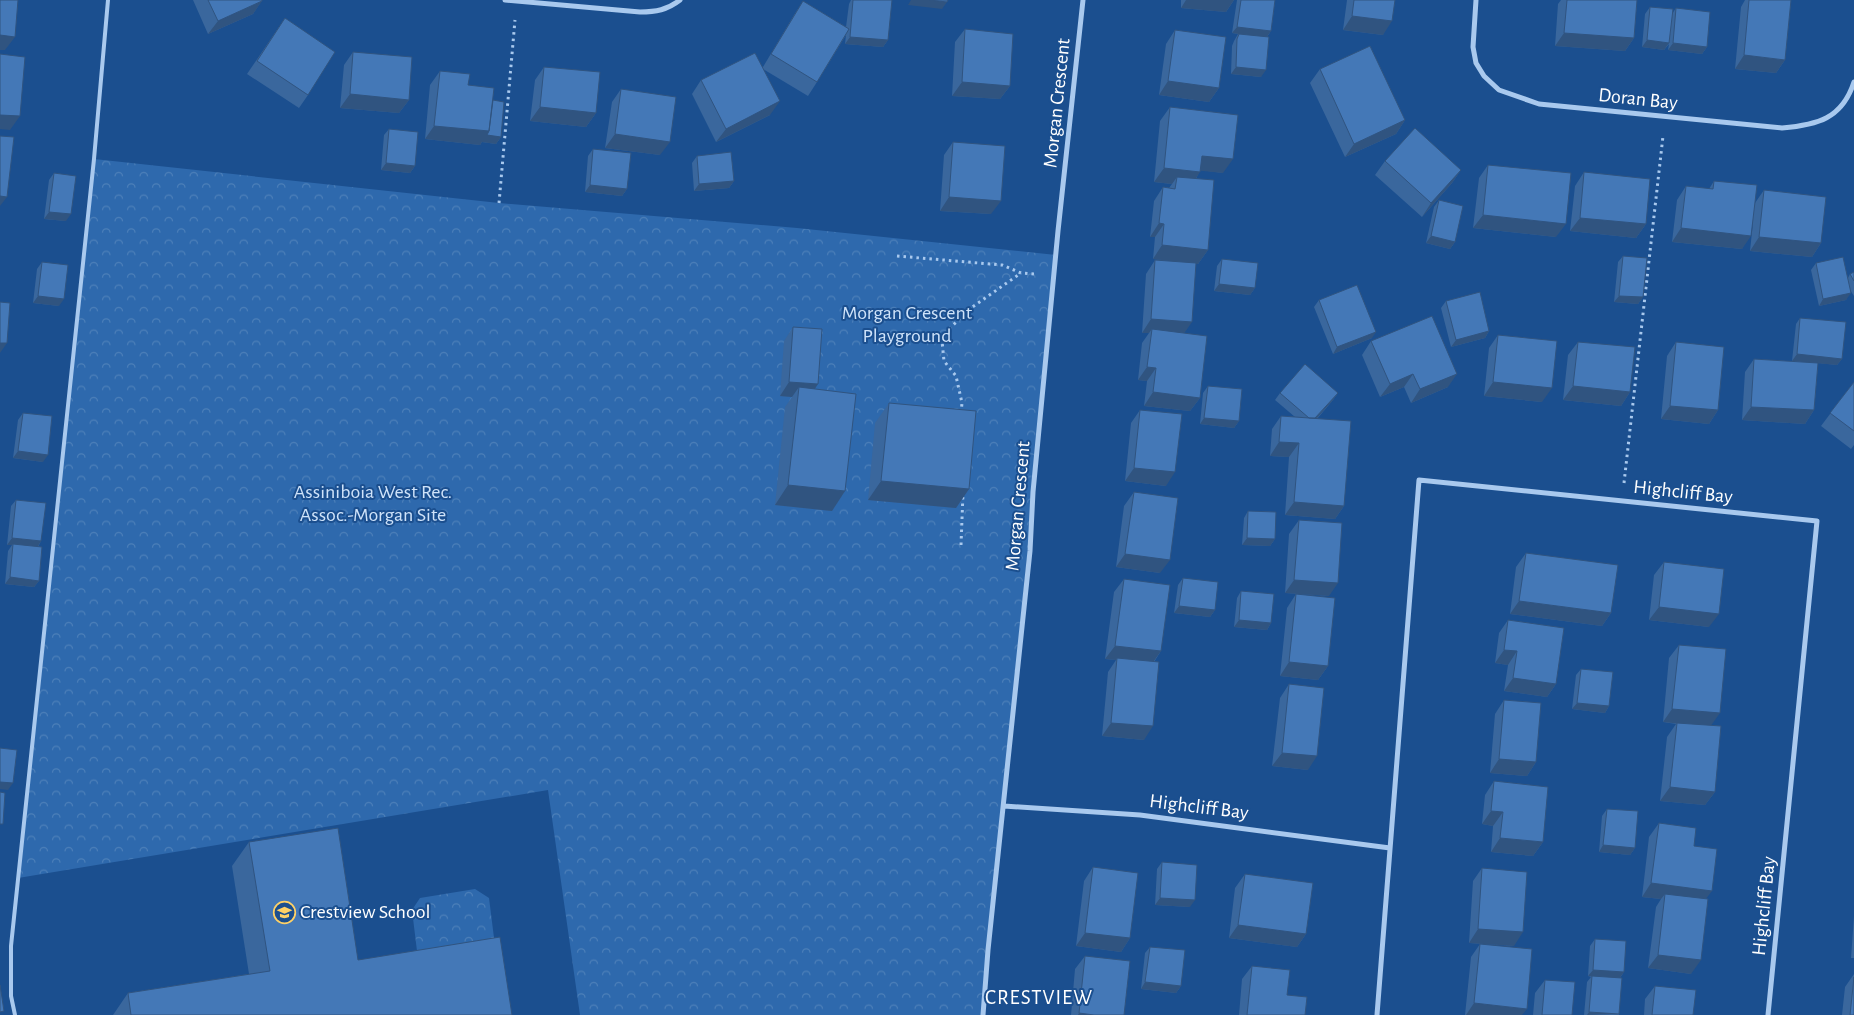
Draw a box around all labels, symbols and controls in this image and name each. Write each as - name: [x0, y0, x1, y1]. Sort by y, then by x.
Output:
- street label: Morgan Crescent: [1040, 37, 1074, 169]
- street label: Doran Bay: [1597, 85, 1679, 113]
- park label: Morgan Crescent Playground: [842, 303, 973, 346]
- street label: Morgan Crescent: [1002, 440, 1034, 572]
- street label: Highcliff Bay: [1632, 477, 1734, 507]
- park label: Assiniboia West Rec. Assoc.-Morgan Site: [294, 482, 452, 525]
- street label: Highcliff Bay: [1148, 791, 1250, 823]
- street label: Highcliff Bay: [1749, 855, 1779, 957]
- school or university icon: Crestview School: [272, 900, 296, 924]
- place label: Crestview School: [300, 902, 430, 922]
- district label: CRESTVIEW: [985, 987, 1093, 1008]

